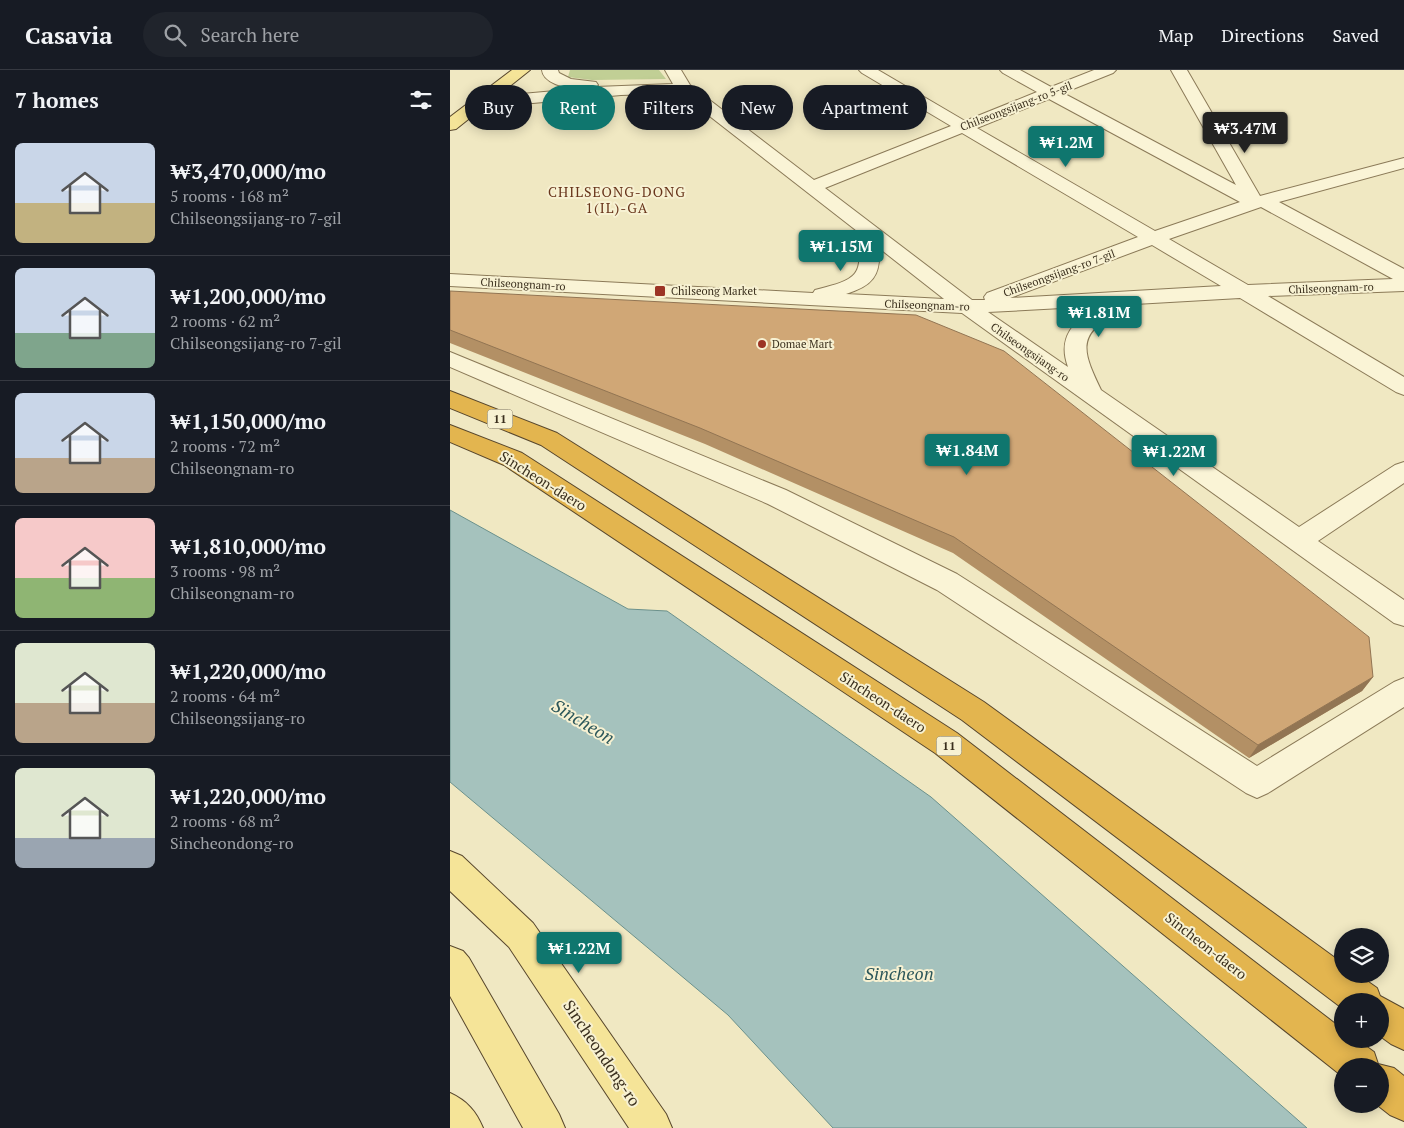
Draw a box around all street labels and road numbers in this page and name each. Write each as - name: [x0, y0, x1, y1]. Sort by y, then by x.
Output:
- street label: Chilseongsijang-ro 5-gil: [958, 78, 1074, 134]
- street label: Chilseongsijang-ro 7-gil: [1001, 246, 1117, 300]
- street label: Chilseongnam-ro: [480, 275, 566, 293]
- street label: Chilseongnam-ro: [1288, 280, 1374, 296]
- street label: Chilseongnam-ro: [884, 297, 970, 313]
- street label: Chilseongsijang-ro: [988, 320, 1072, 384]
- road number: 11: [488, 409, 512, 428]
- street label: Sincheon-daero: [496, 446, 590, 515]
- street label: Sincheon-daero: [837, 667, 930, 737]
- road number: 11: [936, 736, 962, 756]
- street label: Sincheon-daero: [1162, 908, 1251, 984]
- street label: Sincheondong-ro: [558, 996, 646, 1111]

